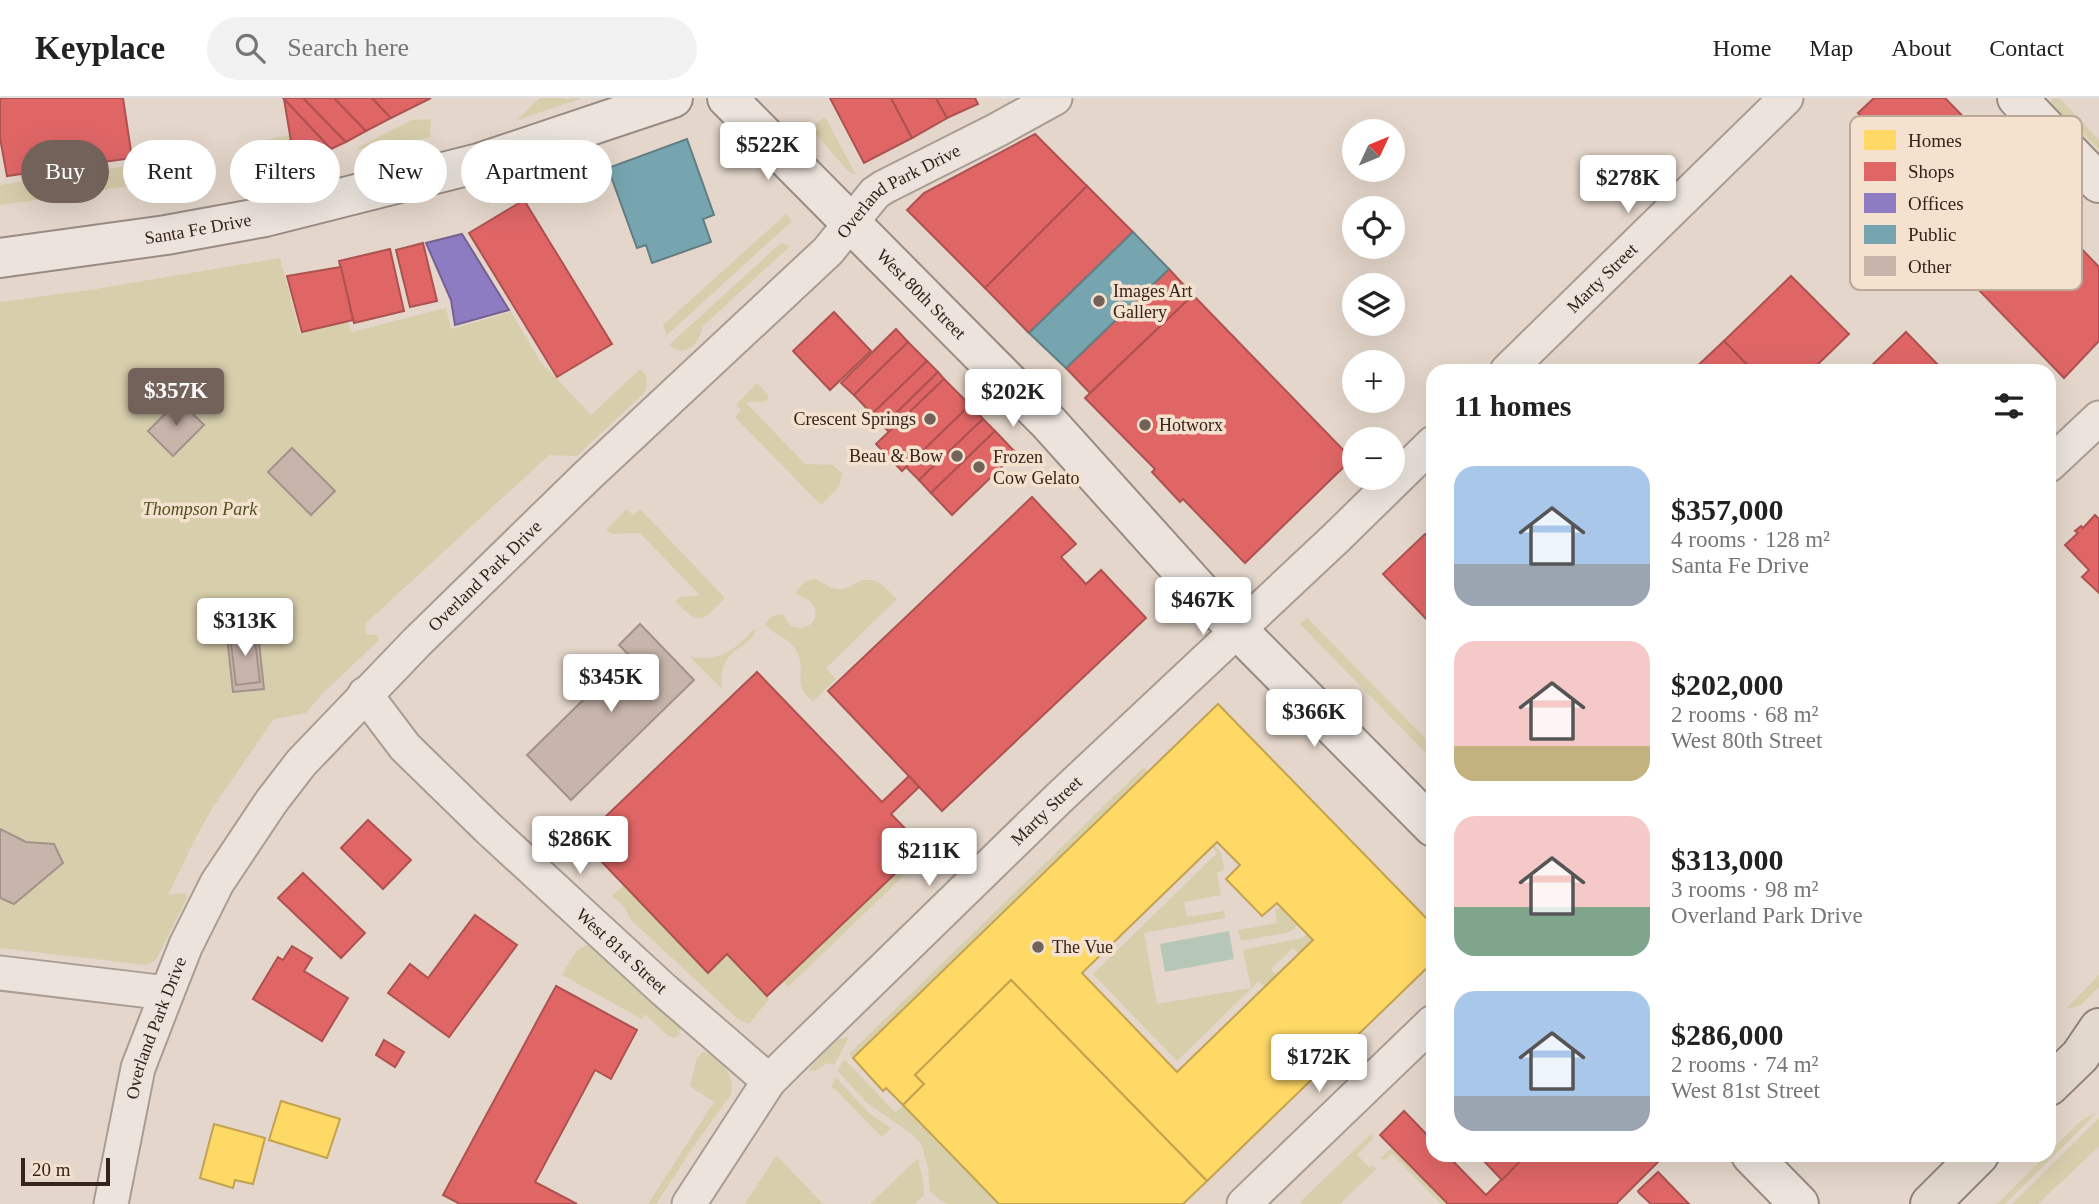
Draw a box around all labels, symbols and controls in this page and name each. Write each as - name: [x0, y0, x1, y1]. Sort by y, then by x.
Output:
- search box: [207, 17, 697, 80]
- icon: search: [231, 29, 269, 67]
- text: Keyplace: [35, 30, 165, 66]
- text: Search here: [287, 33, 409, 62]
- text: Home: [1713, 35, 1771, 61]
- text: Map: [1809, 35, 1853, 61]
- text: About: [1891, 35, 1951, 61]
- text: Contact: [1989, 35, 2064, 61]
- legend: [1850, 116, 2082, 290]
- north arrow: [1342, 119, 1405, 182]
- map controls: [1342, 119, 1405, 490]
- pin: $522K: [719, 122, 817, 182]
- text: Homes: [1908, 130, 1962, 151]
- text: $522K: [736, 132, 800, 157]
- chip: Buy: [21, 140, 109, 203]
- chip: Rent: [123, 140, 216, 203]
- chip: Filters: [230, 140, 340, 203]
- chip: New: [354, 140, 447, 203]
- chip: Apartment: [461, 140, 612, 203]
- street label: Overland Park Drive: [832, 140, 964, 242]
- pin: $278K: [1579, 156, 1677, 215]
- text: Shops: [1908, 161, 1954, 182]
- text: $278K: [1596, 165, 1660, 190]
- text: Offices: [1908, 193, 1964, 214]
- button: locate: [1342, 196, 1405, 259]
- street label: Santa Fe Drive: [143, 210, 253, 248]
- text: Public: [1908, 224, 1957, 245]
- street label: Marty Street: [1563, 239, 1641, 317]
- street label: West 80th Street: [872, 245, 970, 343]
- text: Other: [1908, 256, 1952, 277]
- button: layers: [1342, 273, 1405, 336]
- place label: Images Art Gallery: [1113, 281, 1192, 322]
- marker: Images Art Gallery: [1091, 293, 1107, 309]
- button: +: [1342, 350, 1405, 413]
- pin: $357K: [127, 368, 225, 428]
- pin: $202K: [964, 370, 1062, 429]
- text: $357K: [144, 378, 208, 403]
- text: $202K: [981, 379, 1045, 404]
- icon: filters: [1990, 387, 2028, 425]
- text: 11 homes: [1454, 389, 1572, 422]
- place label: Crescent Springs: [794, 409, 916, 429]
- marker: Crescent Springs: [922, 411, 938, 427]
- place label: Hotworx: [1159, 415, 1223, 435]
- marker: Hotworx: [1137, 417, 1153, 433]
- button: −: [1342, 427, 1405, 490]
- place label: Beau & Bow: [849, 446, 943, 466]
- place label: Frozen Cow Gelato: [993, 447, 1079, 488]
- marker: Beau & Bow: [949, 448, 965, 464]
- marker: Frozen Cow Gelato: [971, 459, 987, 475]
- text: $357,000: [1671, 493, 1784, 526]
- icon: home: [1510, 494, 1594, 578]
- park label: Thompson Park: [143, 499, 258, 519]
- street label: Overland Park Drive: [424, 516, 546, 635]
- text: 4 rooms · 128 m²: [1671, 527, 1830, 552]
- text: Santa Fe Drive: [1671, 553, 1809, 578]
- pin: $467K: [1154, 578, 1252, 637]
- text: $467K: [1171, 587, 1235, 612]
- pin: $313K: [196, 598, 294, 658]
- text: $313K: [213, 608, 277, 633]
- pin: $345K: [562, 654, 660, 714]
- text: $345K: [579, 664, 643, 689]
- text: $202,000: [1671, 668, 1784, 701]
- icon: home: [1510, 669, 1594, 753]
- pin: $366K: [1265, 690, 1363, 749]
- text: $366K: [1282, 699, 1346, 724]
- text: 2 rooms · 68 m²: [1671, 702, 1818, 727]
- text: West 80th Street: [1671, 728, 1822, 753]
- street label: Marty Street: [1007, 772, 1086, 849]
- pin: $286K: [531, 816, 629, 876]
- text: $286K: [548, 826, 612, 851]
- pin: $211K: [880, 828, 978, 888]
- text: $211K: [898, 838, 960, 863]
- text: $313,000: [1671, 843, 1784, 876]
- icon: home: [1510, 844, 1594, 928]
- text: 3 rooms · 98 m²: [1671, 877, 1818, 902]
- text: Overland Park Drive: [1671, 903, 1863, 928]
- street label: West 81st Street: [572, 904, 671, 998]
- place label: The Vue: [1052, 937, 1113, 957]
- marker: The Vue: [1030, 939, 1046, 955]
- street label: Overland Park Drive: [122, 954, 190, 1101]
- text: $286,000: [1671, 1018, 1784, 1051]
- icon: home: [1510, 1019, 1594, 1103]
- pin: $172K: [1270, 1034, 1368, 1094]
- text: $172K: [1287, 1044, 1351, 1069]
- text: 2 rooms · 74 m²: [1671, 1052, 1818, 1077]
- text: West 81st Street: [1671, 1078, 1820, 1103]
- scale bar: [21, 1155, 110, 1187]
- text: 20 m: [32, 1159, 71, 1180]

